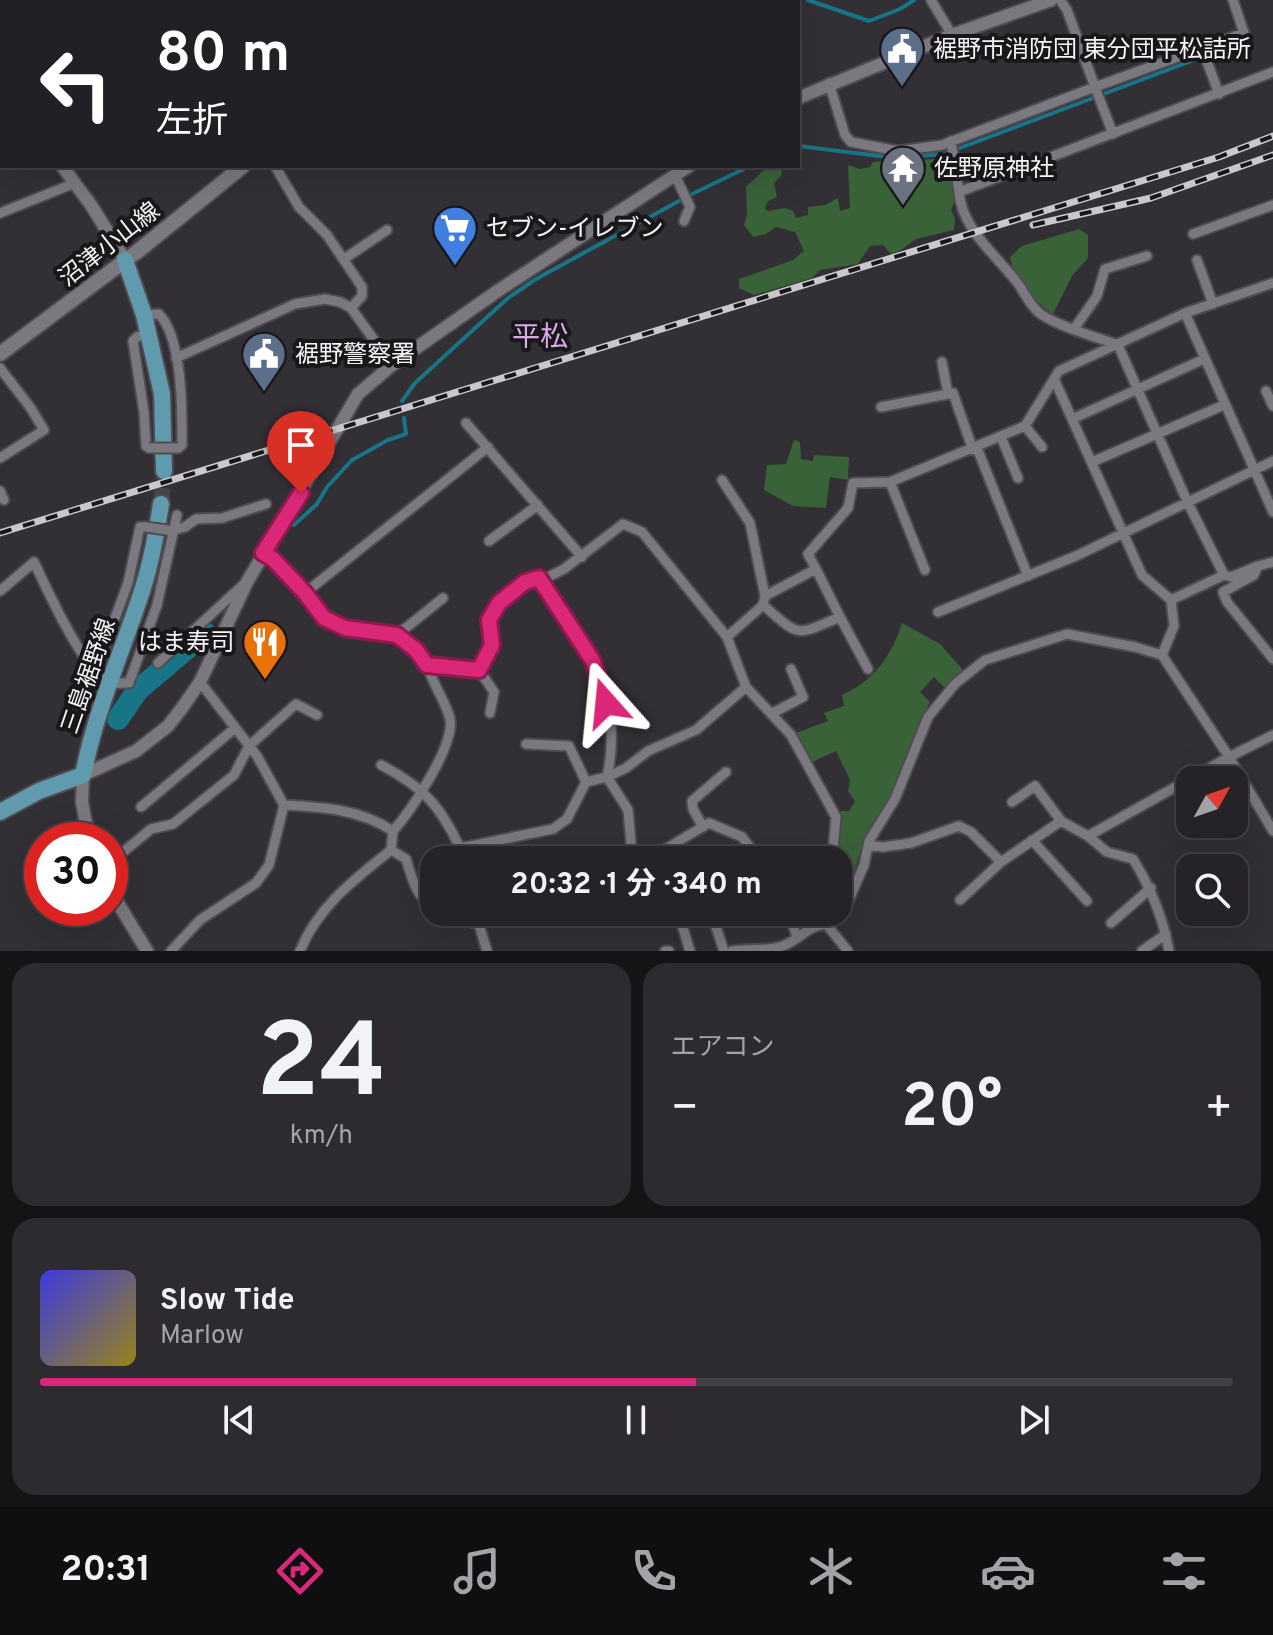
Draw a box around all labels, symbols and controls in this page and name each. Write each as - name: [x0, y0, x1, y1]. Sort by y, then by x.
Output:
- text: 80 m: [156, 21, 290, 91]
- public building icon: 裾野市消防団 東分団平松詰所: [878, 25, 926, 88]
- icon: left: [24, 32, 128, 136]
- place label: 裾野市消防団 東分団平松詰所: [933, 36, 1251, 66]
- text: 左折: [156, 100, 228, 146]
- temple icon: 佐野原神社: [879, 144, 927, 207]
- place label: 佐野原神社: [934, 155, 1054, 185]
- street label: 沼津小山線: [54, 197, 167, 294]
- supermarket icon: セブン-イレブン: [431, 204, 479, 267]
- place label: セブン-イレブン: [486, 215, 664, 245]
- district label: 平松: [512, 321, 568, 357]
- public building icon: 裾野警察署: [240, 330, 288, 393]
- place label: 裾野警察署: [295, 341, 415, 371]
- pin: [267, 411, 335, 493]
- icon: arrive: [279, 423, 323, 467]
- street label: 三島裾野線: [56, 615, 124, 738]
- restaurant icon: はま寿司: [241, 618, 289, 681]
- place label: はま寿司: [138, 629, 234, 659]
- position arrow: [564, 661, 648, 745]
- north arrow: [1176, 766, 1248, 838]
- map controls: [1176, 766, 1248, 926]
- speed limit sign: 30: [24, 822, 128, 926]
- button: search: [1176, 854, 1248, 926]
- text: 20:32 · 1 分 · 340 m: [510, 867, 762, 904]
- text: 24: [256, 1002, 386, 1134]
- text: エアコン: [671, 1032, 775, 1065]
- text: 20°: [901, 1072, 1002, 1148]
- text: −: [671, 1082, 699, 1138]
- text: +: [1205, 1082, 1233, 1138]
- text: km/h: [290, 1120, 353, 1153]
- text: Slow Tide: [160, 1283, 294, 1320]
- text: Marlow: [160, 1320, 244, 1353]
- icon: previous: [217, 1398, 261, 1442]
- icon: pause: [614, 1398, 658, 1442]
- icon: next: [1012, 1398, 1056, 1442]
- icon: directions: [272, 1543, 328, 1599]
- icon: music: [449, 1543, 505, 1599]
- icon: phone: [626, 1543, 682, 1599]
- icon: climate: [803, 1543, 859, 1599]
- icon: car: [980, 1543, 1036, 1599]
- icon: filters: [1156, 1543, 1212, 1599]
- text: 20:31: [60, 1548, 151, 1594]

